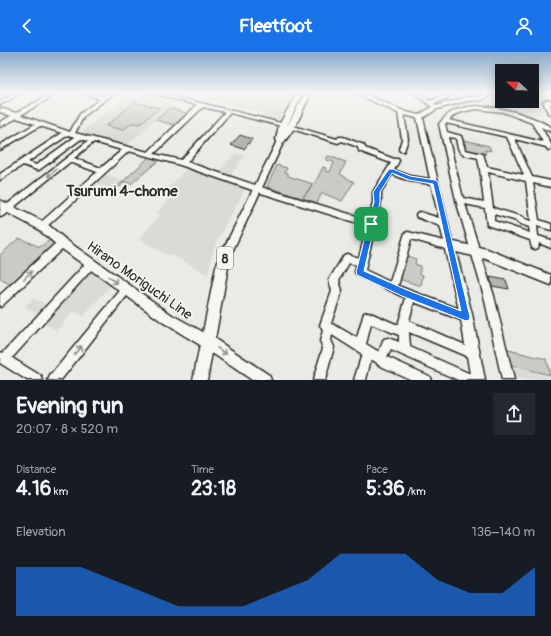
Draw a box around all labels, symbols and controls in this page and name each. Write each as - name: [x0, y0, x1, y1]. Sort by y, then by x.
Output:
- icon: back: [16, 15, 38, 37]
- text: Fleetfoot: [239, 15, 312, 38]
- icon: person: [513, 15, 535, 37]
- north arrow: [495, 64, 539, 108]
- map controls: [495, 64, 539, 108]
- one-way arrow: [47, 168, 58, 177]
- district label: Tsurumi 4-chome: [65, 182, 178, 201]
- pin: [354, 207, 388, 241]
- icon: arrive: [360, 213, 382, 235]
- street label: Hirano Moriguchi Line: [84, 238, 196, 323]
- road number: 8: [217, 247, 233, 269]
- one-way arrow: [23, 270, 33, 280]
- one-way arrow: [108, 276, 119, 284]
- one-way arrow: [74, 344, 83, 355]
- one-way arrow: [216, 347, 227, 355]
- text: Evening run: [16, 392, 124, 420]
- button: share: [493, 393, 535, 435]
- text: 20:07 · 8 × 520 m: [16, 421, 118, 437]
- text: Distance: [16, 463, 56, 476]
- text: Time: [191, 463, 214, 476]
- text: Pace: [366, 463, 388, 476]
- text: 4.16: [16, 476, 51, 501]
- text: 23:18: [191, 476, 236, 501]
- text: 5:36: [366, 476, 405, 501]
- text: km: [51, 485, 68, 498]
- text: /km: [405, 485, 426, 498]
- text: Elevation: [16, 524, 66, 540]
- text: 136–140 m: [472, 524, 535, 540]

